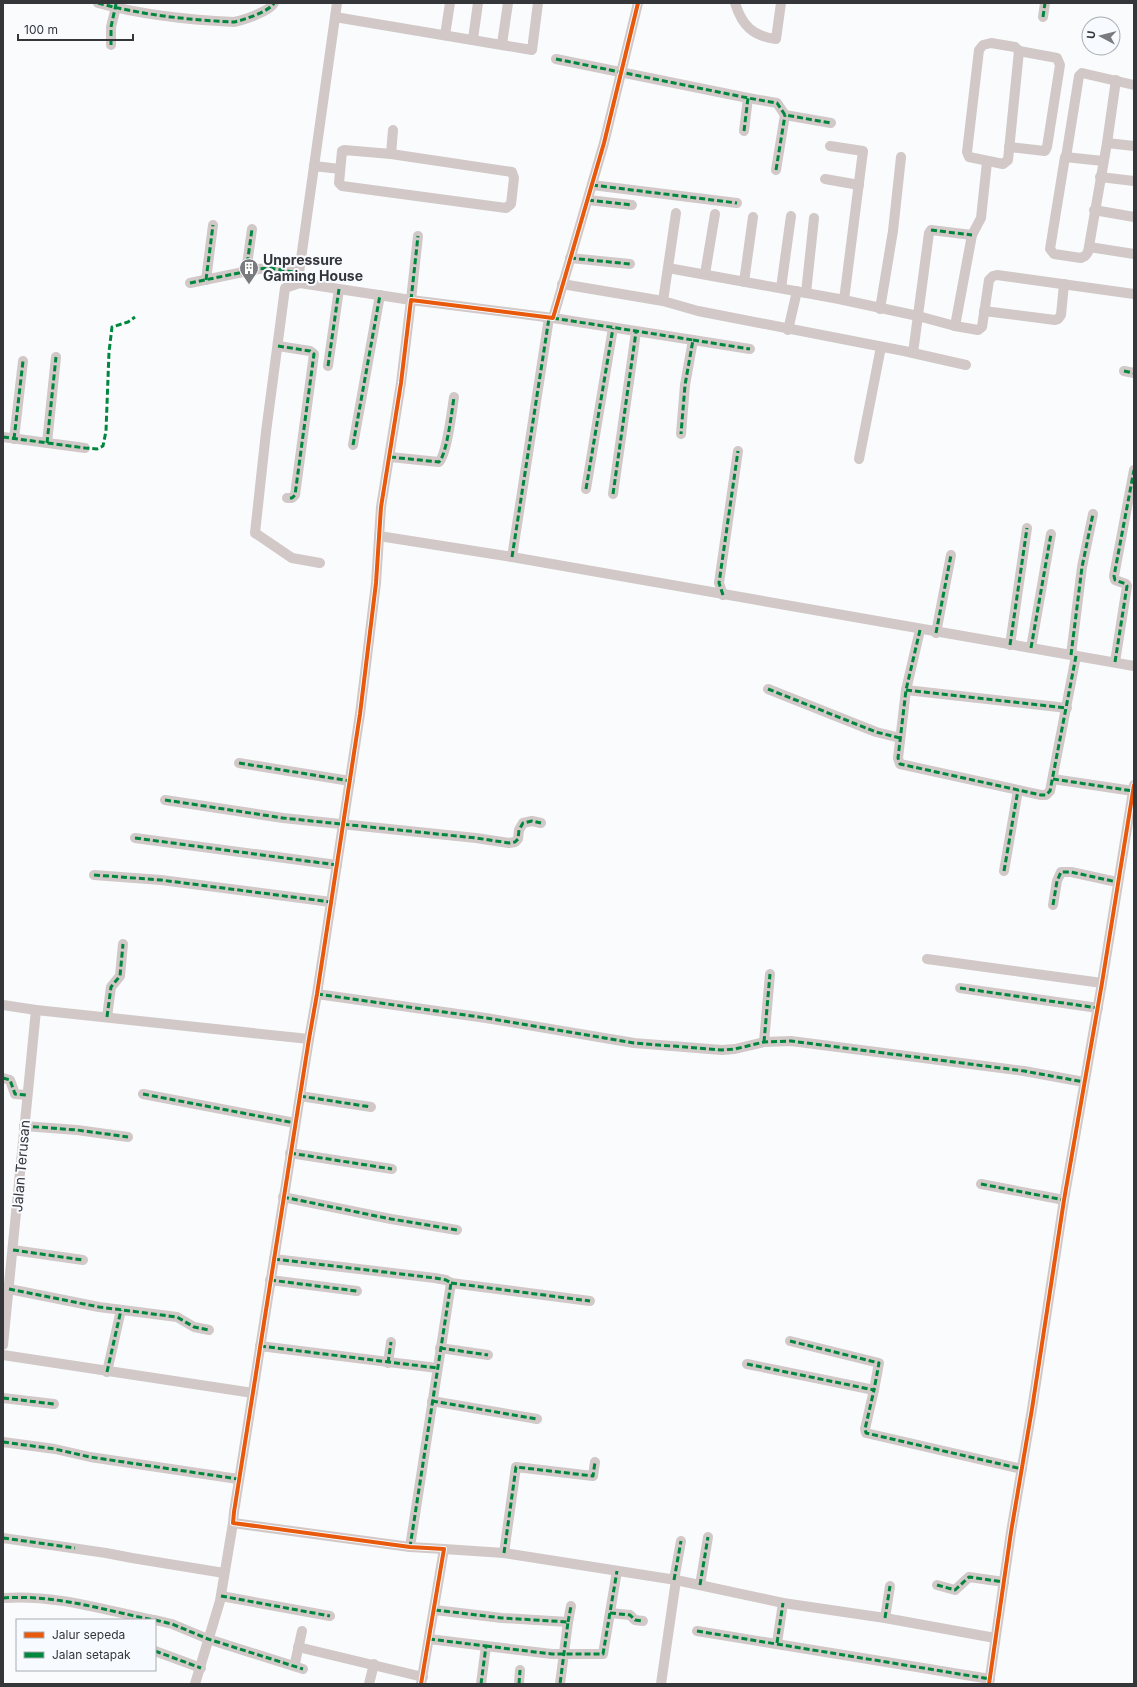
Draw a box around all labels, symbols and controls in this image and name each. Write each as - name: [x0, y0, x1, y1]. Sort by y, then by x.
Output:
- scale bar: [18, 16, 133, 42]
- north arrow: [1081, 16, 1121, 56]
- text: 100 m: [24, 22, 58, 37]
- text: U: [1084, 30, 1099, 40]
- place label: Unpressure Gaming House: [263, 251, 363, 284]
- building icon: Unpressure Gaming House: [238, 257, 260, 285]
- street label: Jalan Terusan: [8, 1119, 33, 1213]
- legend: [16, 1619, 156, 1671]
- text: Jalur sepeda: [52, 1627, 125, 1642]
- text: Jalan setapak: [52, 1647, 131, 1662]

